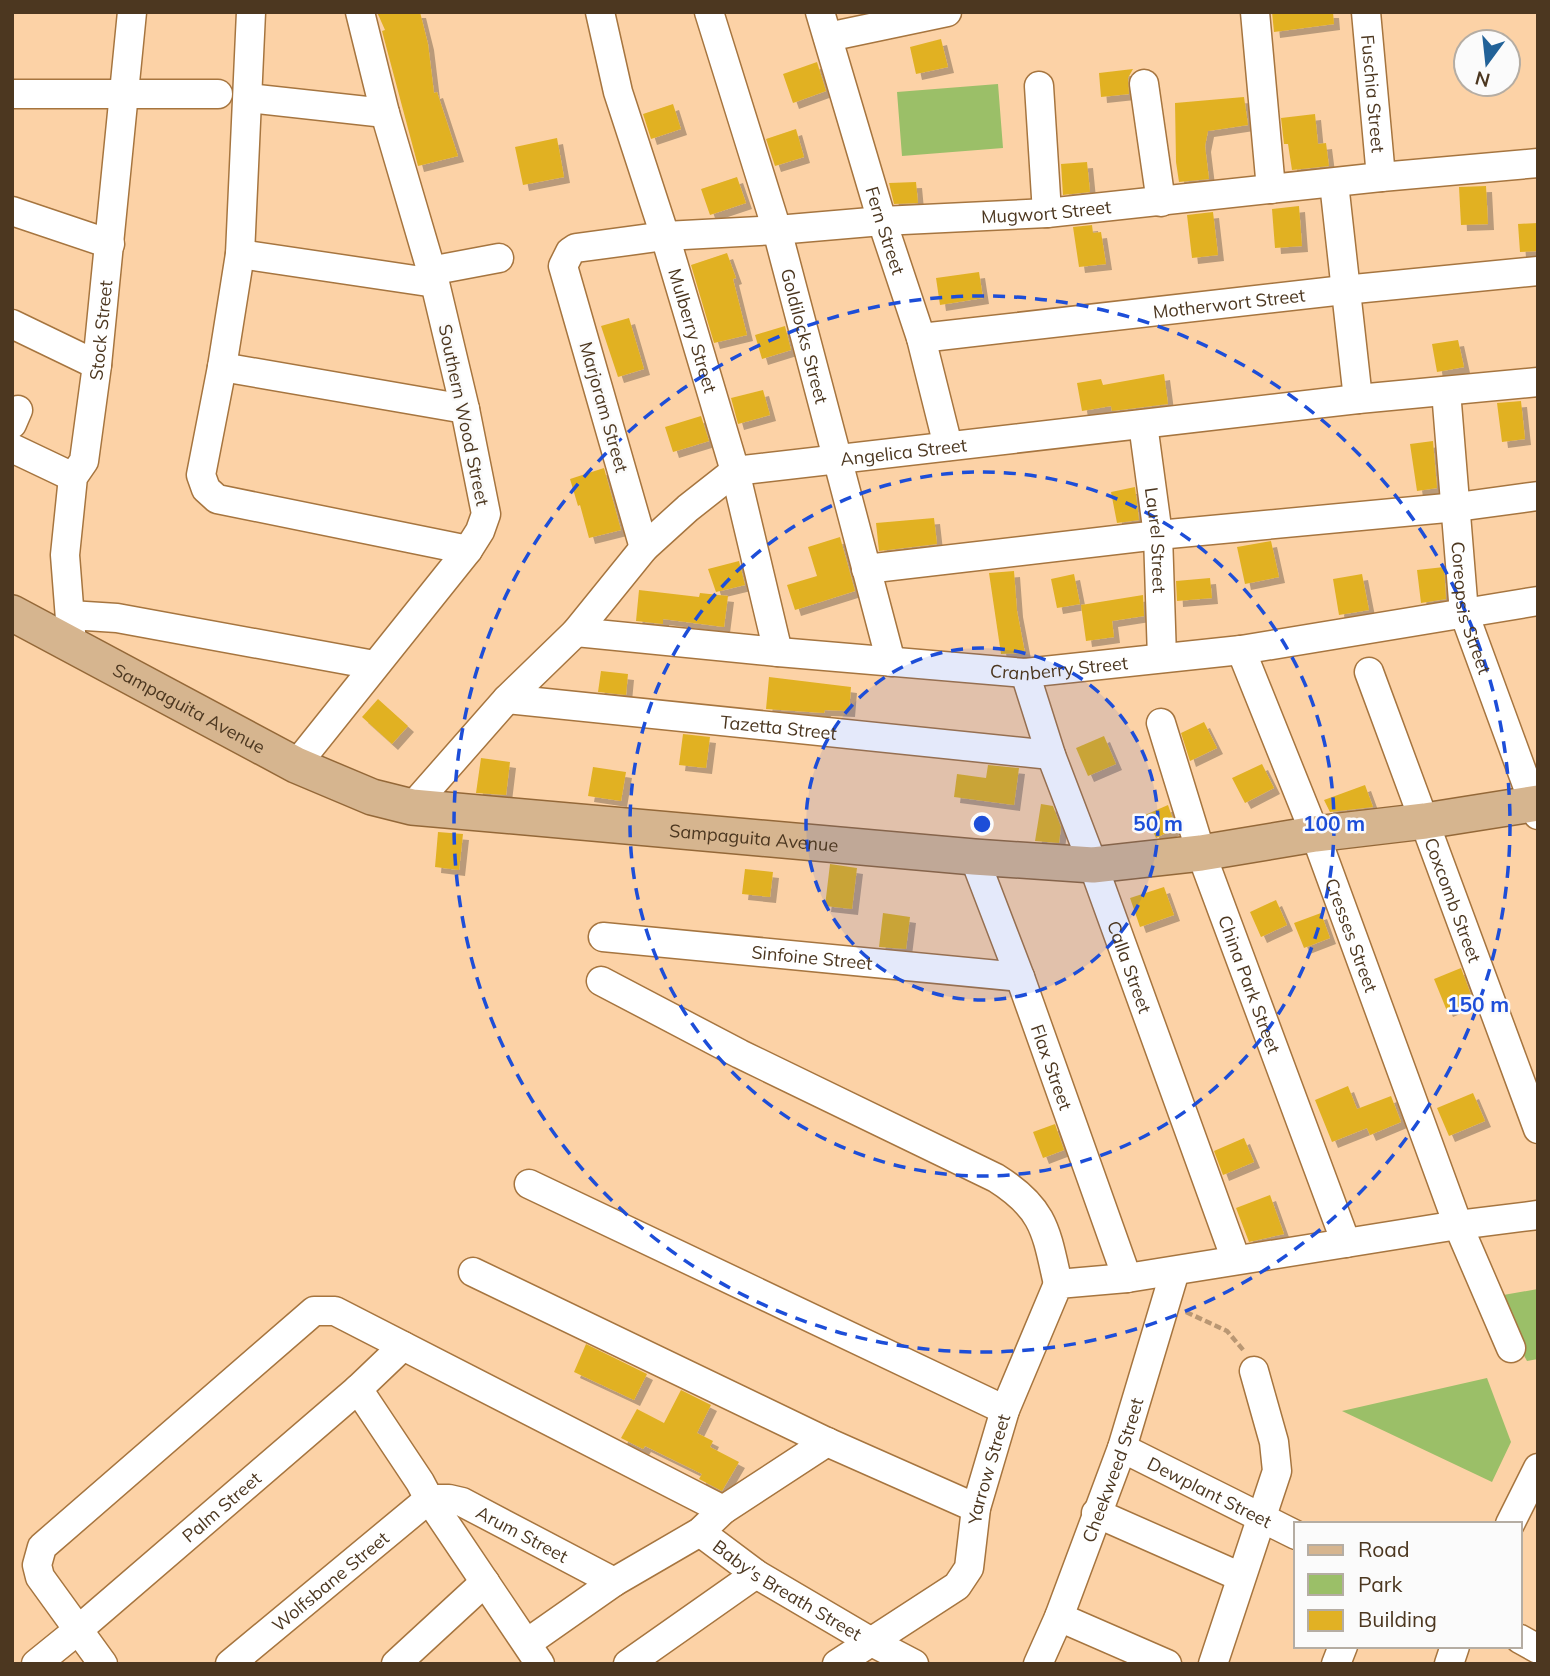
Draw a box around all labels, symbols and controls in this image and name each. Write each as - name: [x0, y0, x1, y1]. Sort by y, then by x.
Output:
- north arrow: [1452, 28, 1522, 98]
- street label: Fuschia Street: [1357, 34, 1390, 154]
- text: N: [1473, 66, 1493, 93]
- street label: Fern Street: [861, 184, 910, 277]
- street label: Mugwort Street: [981, 195, 1112, 228]
- street label: Mulberry Street: [664, 266, 722, 395]
- street label: Goldilocks Street: [776, 266, 834, 406]
- street label: Stock Street: [84, 279, 117, 382]
- street label: Motherwort Street: [1152, 283, 1306, 323]
- street label: Southern Wood Street: [434, 322, 494, 508]
- street label: Marjoram Street: [574, 339, 634, 475]
- street label: Angelica Street: [839, 433, 968, 470]
- street label: Laurel Street: [1140, 486, 1171, 593]
- street label: Coreopsis Street: [1447, 541, 1497, 677]
- street label: Cranberry Street: [989, 651, 1129, 685]
- street label: Sampaguita Avenue: [109, 658, 269, 758]
- street label: Tazetta Street: [719, 710, 838, 744]
- text: 50 m: [1133, 810, 1183, 836]
- text: 100 m: [1303, 810, 1365, 836]
- centre of rings: [970, 812, 994, 836]
- street label: Sampaguita Avenue: [668, 818, 839, 856]
- street label: Coxcomb Street: [1420, 834, 1487, 966]
- street label: Cresses Street: [1321, 875, 1383, 995]
- street label: China Park Street: [1214, 912, 1286, 1057]
- street label: Calla Street: [1103, 917, 1157, 1016]
- street label: Sinfoine Street: [751, 940, 874, 974]
- text: 150 m: [1447, 991, 1509, 1017]
- street label: Flax Street: [1026, 1021, 1078, 1113]
- street label: Cheekweed Street: [1076, 1395, 1148, 1546]
- street label: Yarrow Street: [963, 1411, 1015, 1526]
- street label: Dewplant Street: [1144, 1451, 1276, 1533]
- street label: Palm Street: [177, 1466, 265, 1547]
- street label: Arum Street: [472, 1500, 572, 1567]
- legend: [1294, 1522, 1522, 1648]
- street label: Wolfsbane Street: [267, 1526, 393, 1636]
- street label: Baby's Breath Street: [708, 1534, 866, 1645]
- text: Road: [1358, 1536, 1409, 1562]
- text: Park: [1358, 1571, 1402, 1597]
- text: Building: [1358, 1606, 1437, 1632]

